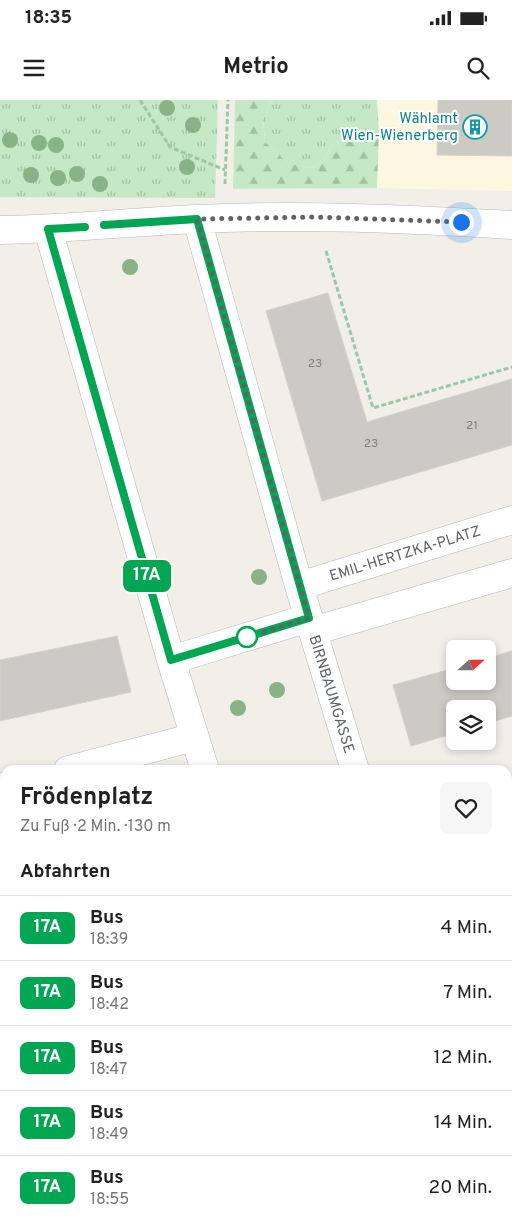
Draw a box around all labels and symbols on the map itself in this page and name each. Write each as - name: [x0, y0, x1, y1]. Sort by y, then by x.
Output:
- place label: Wählamt Wien-Wienerberg: [341, 110, 458, 146]
- building icon: Wählamt Wien-Wienerberg: [462, 114, 488, 140]
- your location: [449, 210, 474, 235]
- house number: 23: [308, 356, 322, 372]
- house number: 21: [466, 418, 478, 434]
- house number: 23: [364, 436, 378, 452]
- street label: EMIL-HERTZKA-PLATZ: [328, 522, 483, 586]
- line badge: 17A: [118, 560, 176, 592]
- unlabelled marker: [236, 626, 258, 648]
- street label: BIRNBAUMGASSE: [304, 633, 358, 756]
- north arrow: [446, 640, 496, 690]

